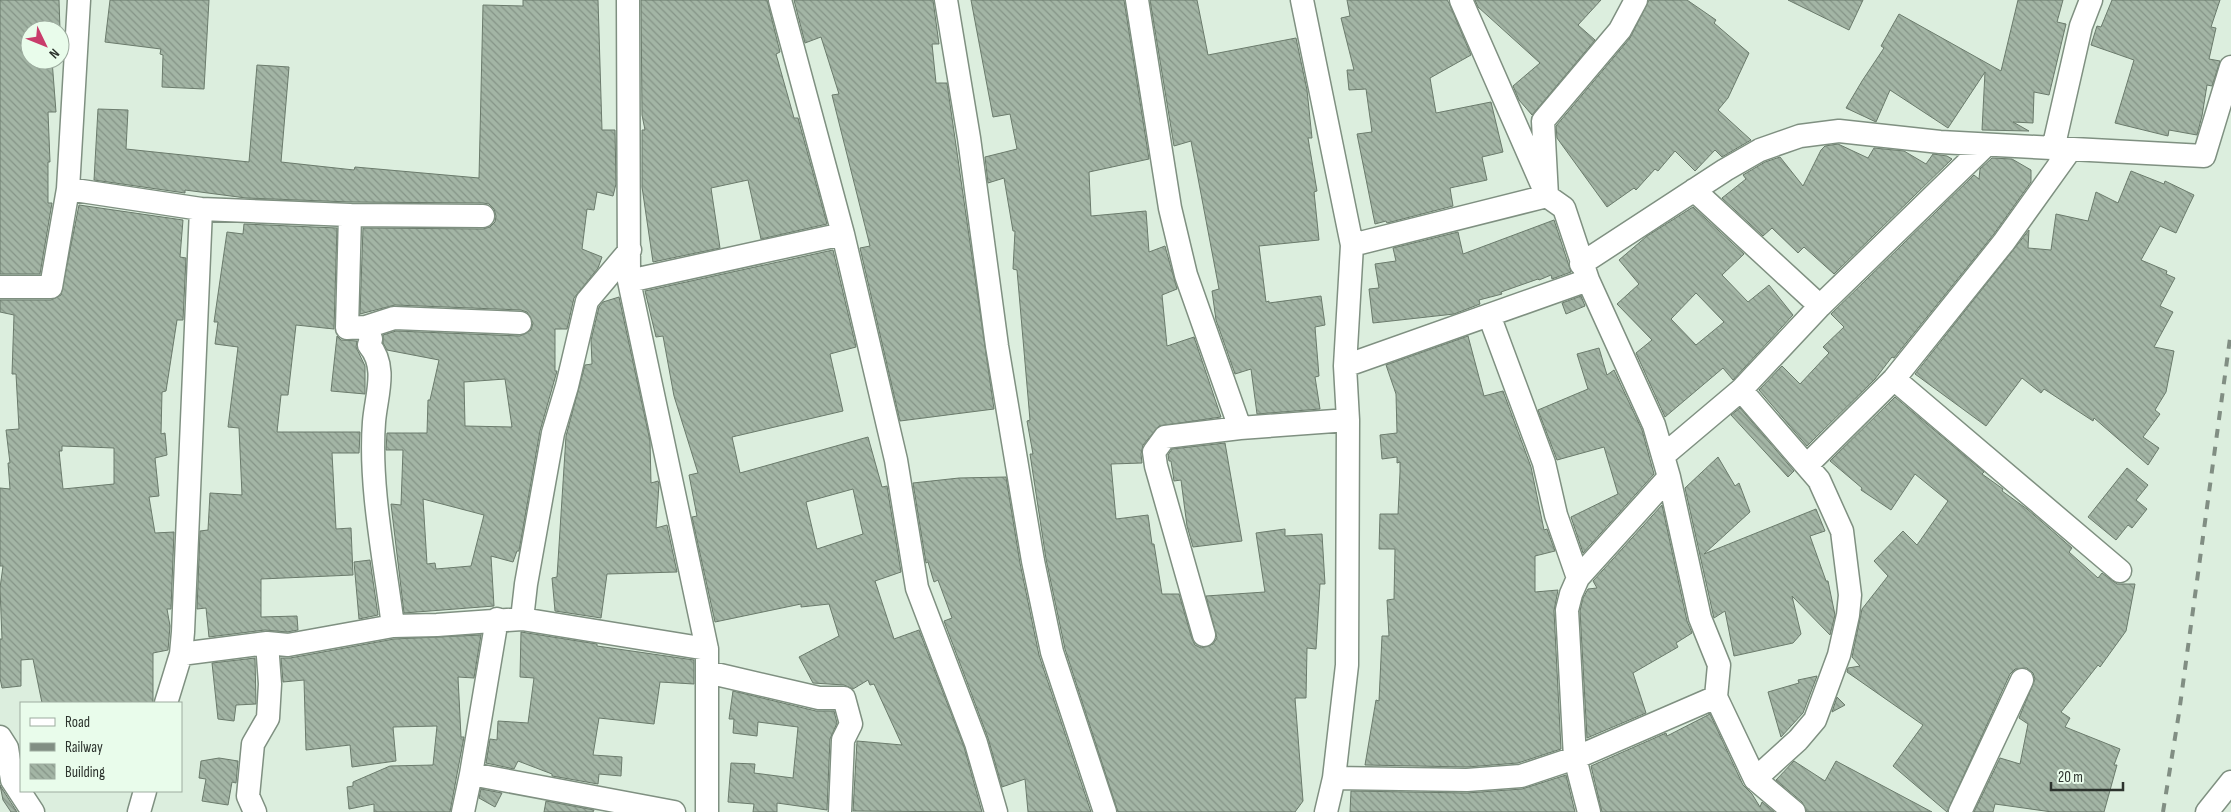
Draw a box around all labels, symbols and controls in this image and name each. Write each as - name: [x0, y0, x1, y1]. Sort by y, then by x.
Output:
- north arrow: [20, 20, 70, 70]
- text: N: [45, 45, 63, 62]
- legend: [20, 702, 182, 792]
- text: Road: [65, 713, 90, 732]
- text: Railway: [65, 738, 103, 757]
- scale bar: [2051, 760, 2124, 792]
- text: Building: [65, 763, 105, 782]
- text: 20 m: [2058, 768, 2083, 787]

